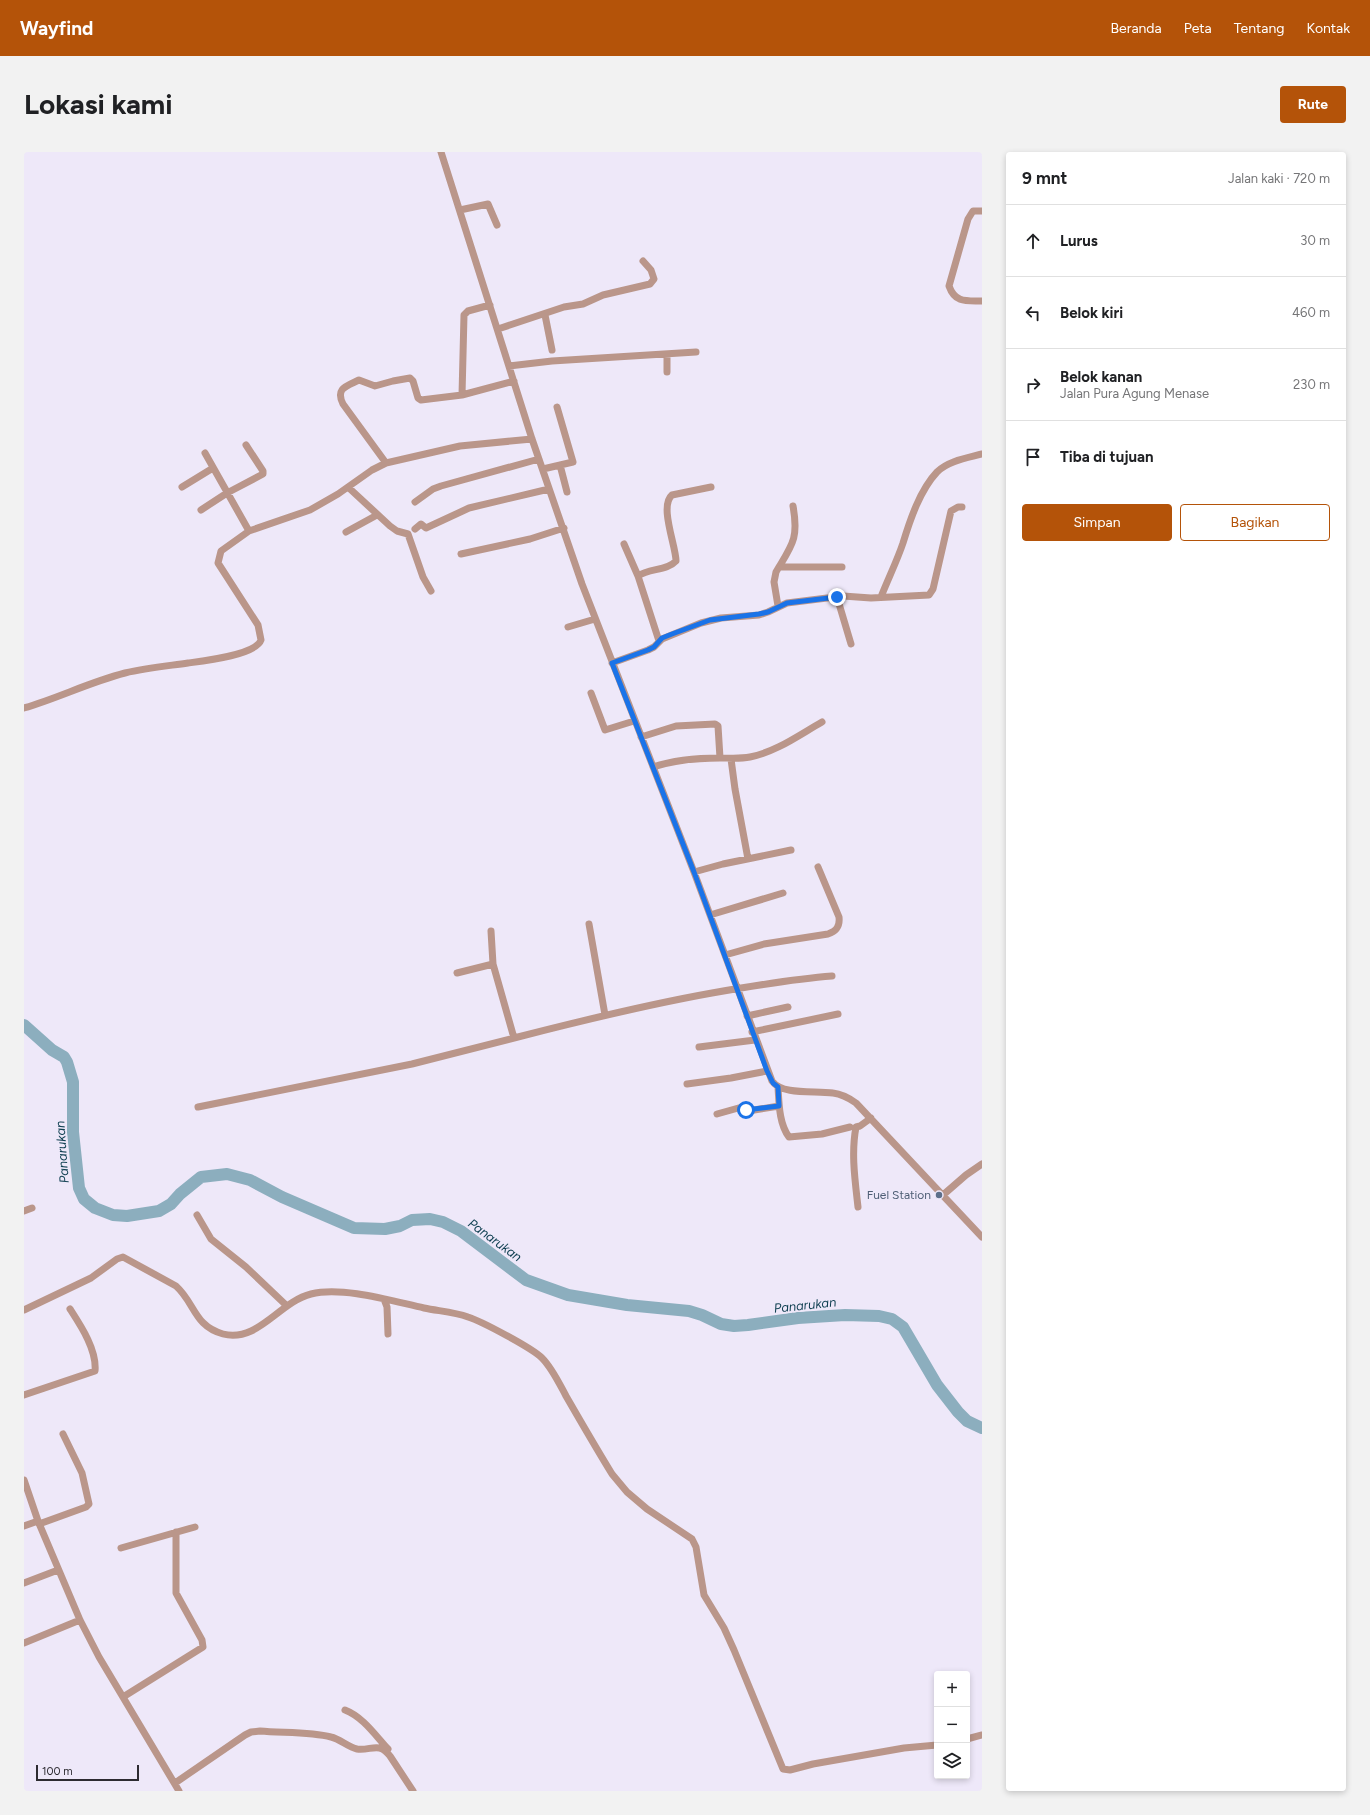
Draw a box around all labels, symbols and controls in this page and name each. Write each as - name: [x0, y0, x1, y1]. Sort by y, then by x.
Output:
- text: Wayfind: [20, 17, 93, 40]
- text: Beranda: [1110, 20, 1162, 37]
- text: Peta: [1184, 20, 1212, 37]
- text: Tentang: [1234, 20, 1284, 37]
- text: Kontak: [1306, 20, 1350, 37]
- button: Rute: [1280, 86, 1346, 123]
- text: Lokasi kami: [24, 87, 173, 121]
- text: 9 mnt: [1022, 168, 1067, 188]
- text: Jalan kaki · 720 m: [1228, 171, 1330, 186]
- icon: ahead: [1022, 230, 1044, 252]
- text: Lurus: [1060, 232, 1098, 250]
- text: 30 m: [1300, 233, 1330, 248]
- icon: left: [1022, 302, 1044, 324]
- text: Belok kiri: [1060, 304, 1123, 322]
- text: 460 m: [1292, 305, 1330, 320]
- text: Belok kanan: [1060, 368, 1142, 386]
- icon: right: [1022, 374, 1044, 396]
- text: 230 m: [1293, 377, 1330, 392]
- text: Jalan Pura Agung Menase: [1060, 386, 1209, 401]
- icon: arrive: [1022, 446, 1044, 468]
- text: Tiba di tujuan: [1060, 448, 1154, 466]
- button: Simpan: [1022, 504, 1172, 541]
- button: Bagikan: [1180, 504, 1330, 541]
- route end: [828, 588, 846, 606]
- route start: [737, 1101, 755, 1119]
- water label: Panarukan: [52, 1120, 72, 1184]
- place label: Fuel Station: [867, 1188, 931, 1202]
- marker: Fuel Station: [934, 1190, 944, 1200]
- water label: Panarukan: [465, 1216, 525, 1264]
- water label: Panarukan: [773, 1294, 837, 1316]
- map controls: [934, 1671, 970, 1779]
- button: +: [934, 1671, 970, 1707]
- button: −: [934, 1707, 970, 1743]
- button: layers: [934, 1743, 970, 1779]
- scale bar: [36, 1763, 139, 1782]
- text: 100 m: [42, 1765, 73, 1778]

